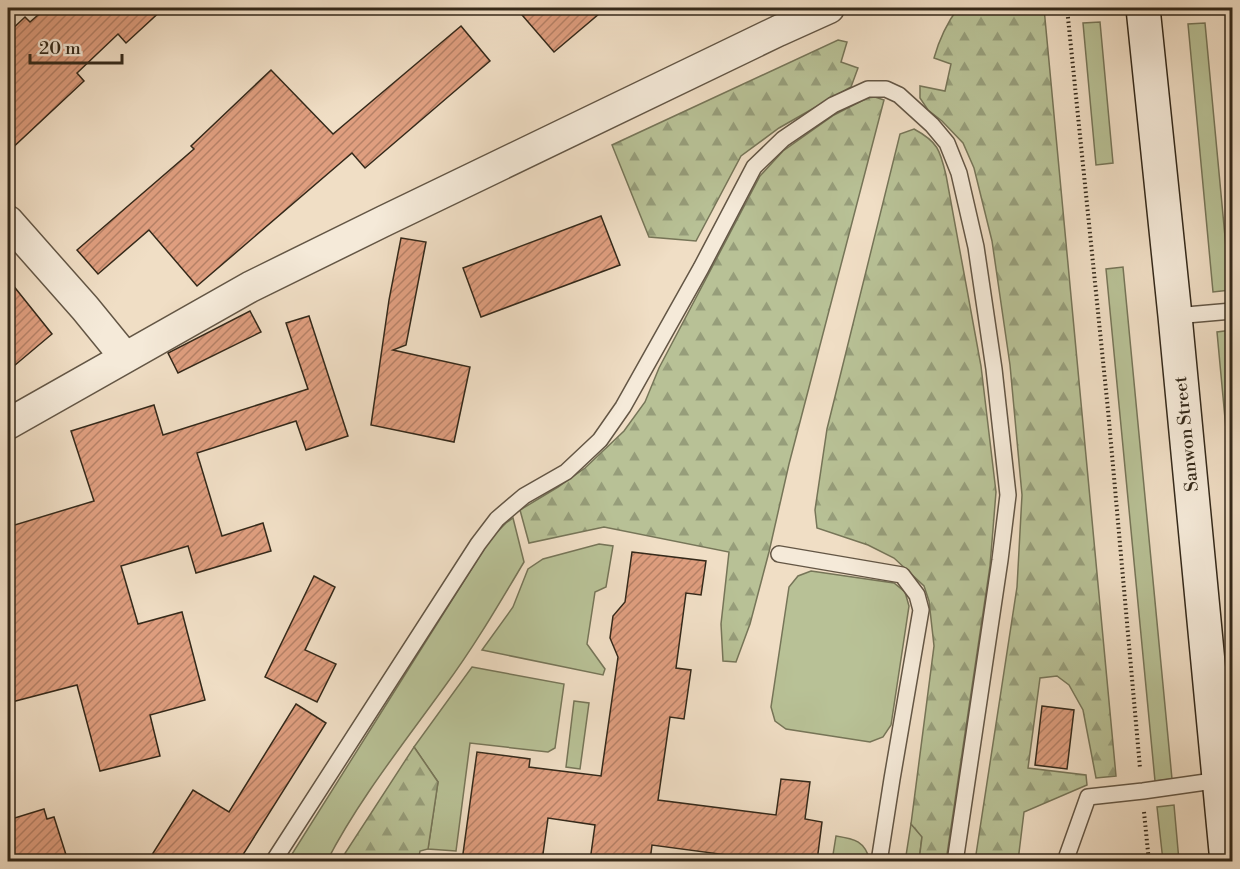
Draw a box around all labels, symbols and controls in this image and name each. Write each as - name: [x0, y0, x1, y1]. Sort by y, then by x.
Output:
- scale bar: [30, 27, 122, 65]
- text: 20 m: [39, 37, 81, 60]
- street label: Sanwon Street: [1169, 375, 1204, 493]

